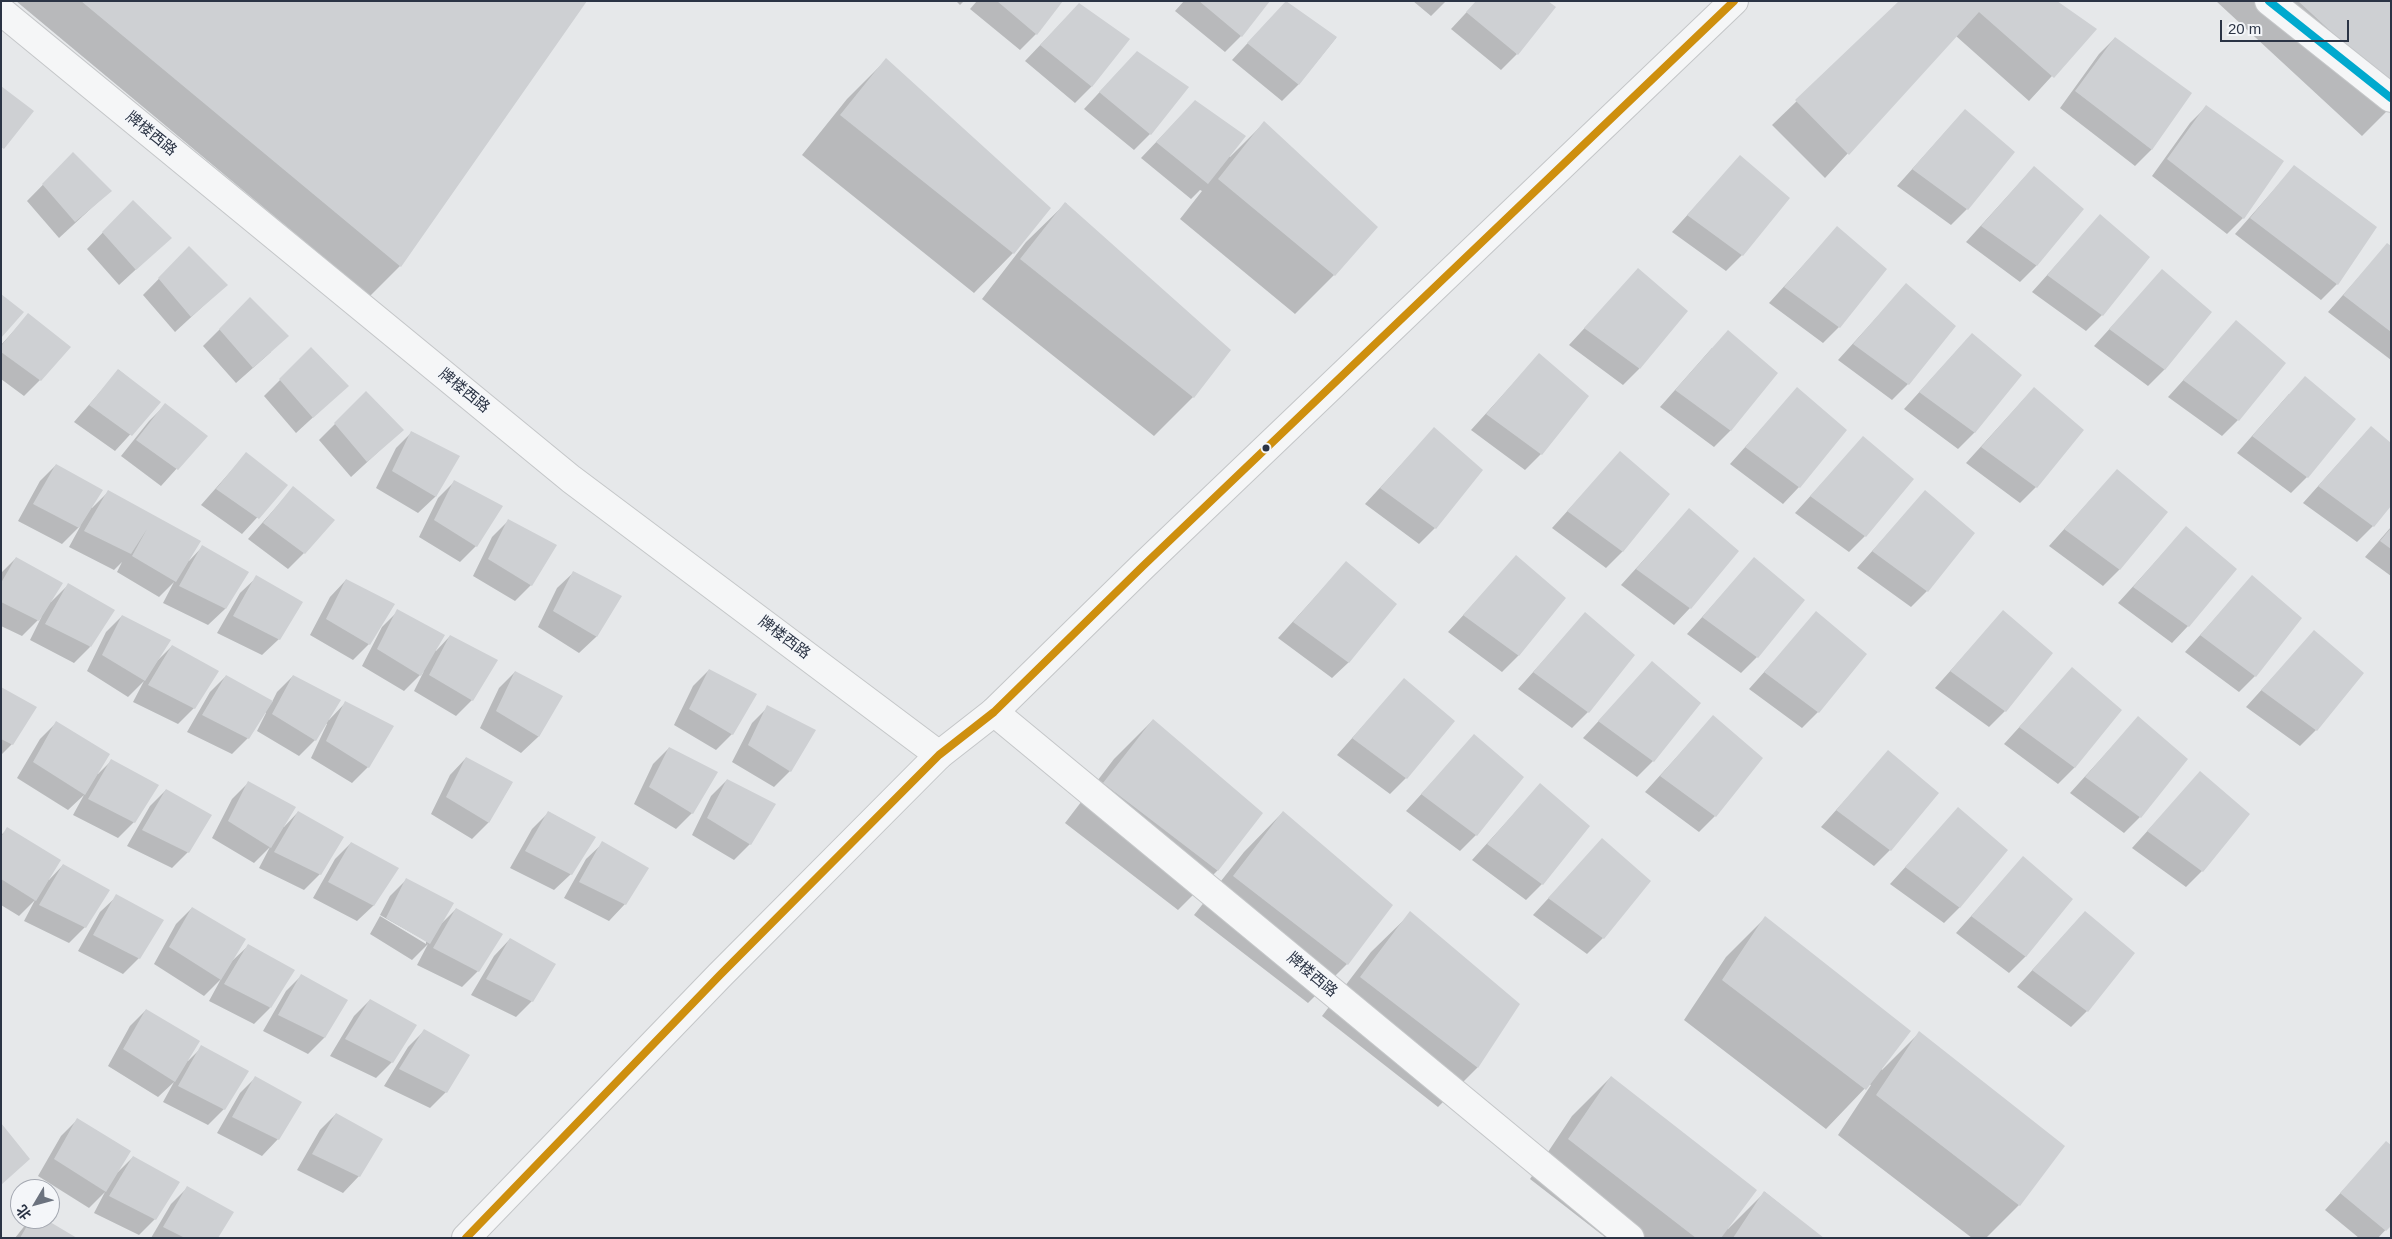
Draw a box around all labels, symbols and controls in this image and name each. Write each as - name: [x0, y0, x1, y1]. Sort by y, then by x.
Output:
- scale bar: [2222, 10, 2351, 42]
- text: 20 m: [2228, 20, 2261, 37]
- street label: 牌楼西路: [122, 108, 180, 160]
- street label: 牌楼西路: [435, 365, 493, 417]
- unlabelled marker: [1261, 443, 1271, 453]
- street label: 牌楼西路: [755, 613, 813, 663]
- street label: 牌楼西路: [1283, 949, 1341, 1001]
- north arrow: [10, 1179, 60, 1229]
- text: 北: [13, 1202, 34, 1223]

